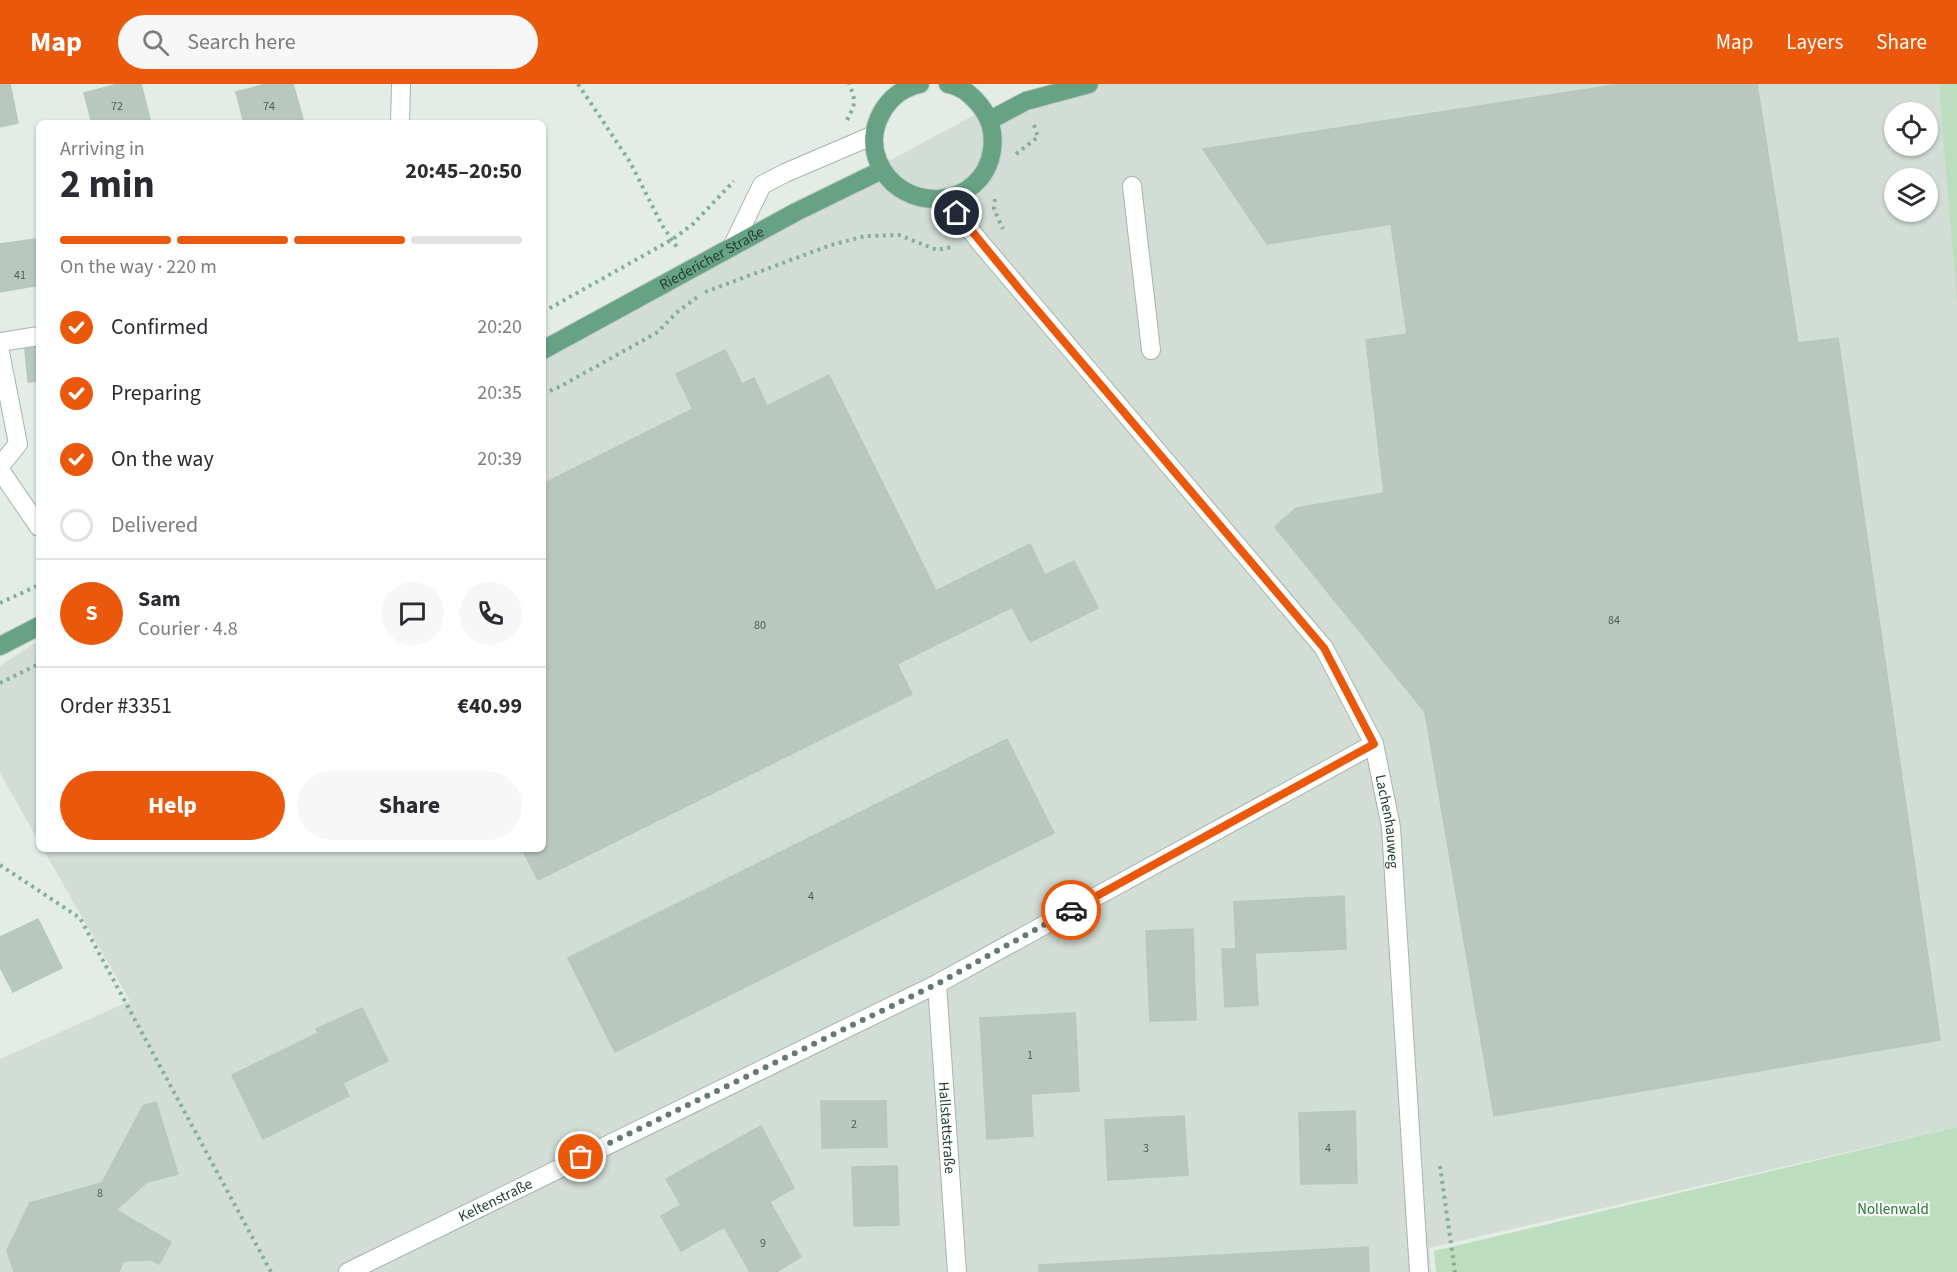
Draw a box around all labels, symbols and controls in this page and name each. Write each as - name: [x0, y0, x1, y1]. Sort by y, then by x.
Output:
- search box: [118, 15, 538, 69]
- text: Map: [30, 22, 82, 62]
- icon: search: [139, 26, 172, 59]
- text: Search here: [187, 26, 296, 58]
- text: Map: [1716, 27, 1753, 57]
- text: Layers: [1786, 27, 1843, 57]
- text: Share: [1876, 27, 1927, 57]
- house number: 72: [111, 98, 123, 115]
- house number: 74: [263, 98, 275, 115]
- map controls: [1884, 102, 1938, 222]
- button: locate: [1884, 102, 1938, 156]
- text: Arriving in: [60, 135, 145, 163]
- text: 20:45–20:50: [405, 155, 522, 187]
- text: 2 min: [60, 157, 155, 213]
- button: layers: [1884, 168, 1938, 222]
- pin: [931, 187, 982, 238]
- icon: home: [940, 196, 973, 229]
- street label: Riedericher Straße: [655, 221, 768, 295]
- text: On the way · 220 m: [60, 253, 217, 281]
- house number: 41: [14, 267, 26, 284]
- icon: check: [60, 311, 93, 344]
- text: Confirmed: [111, 311, 208, 343]
- text: 20:20: [477, 313, 522, 341]
- icon: check: [60, 377, 93, 410]
- text: Preparing: [111, 377, 201, 409]
- text: 20:35: [477, 379, 522, 407]
- icon: check: [60, 443, 93, 476]
- text: On the way: [111, 443, 214, 475]
- text: 20:39: [477, 445, 522, 473]
- text: Delivered: [111, 509, 198, 541]
- button: chat: [381, 582, 444, 645]
- button: phone: [459, 582, 522, 645]
- text: Sam: [138, 583, 181, 615]
- text: S: [85, 597, 98, 629]
- house number: 84: [1608, 612, 1620, 629]
- text: Courier · 4.8: [138, 615, 238, 643]
- house number: 80: [754, 617, 766, 634]
- text: Order #3351: [60, 690, 172, 722]
- text: €40.99: [457, 690, 522, 722]
- button: Help: [60, 771, 285, 840]
- button: Share: [297, 771, 522, 840]
- street label: Lachenhauweg: [1370, 773, 1404, 870]
- courier: [1041, 880, 1101, 940]
- house number: 4: [808, 888, 814, 905]
- icon: car: [1055, 894, 1088, 927]
- house number: 1: [1027, 1047, 1033, 1064]
- street label: Hallstattstraße: [933, 1081, 961, 1174]
- house number: 2: [851, 1116, 857, 1133]
- pin: [555, 1131, 606, 1182]
- icon: bag: [564, 1140, 597, 1173]
- house number: 3: [1143, 1140, 1149, 1157]
- house number: 4: [1325, 1140, 1331, 1157]
- street label: Keltenstraße: [455, 1173, 536, 1227]
- house number: 8: [97, 1185, 103, 1202]
- park label: Nollenwald: [1857, 1199, 1929, 1220]
- house number: 9: [760, 1235, 766, 1252]

